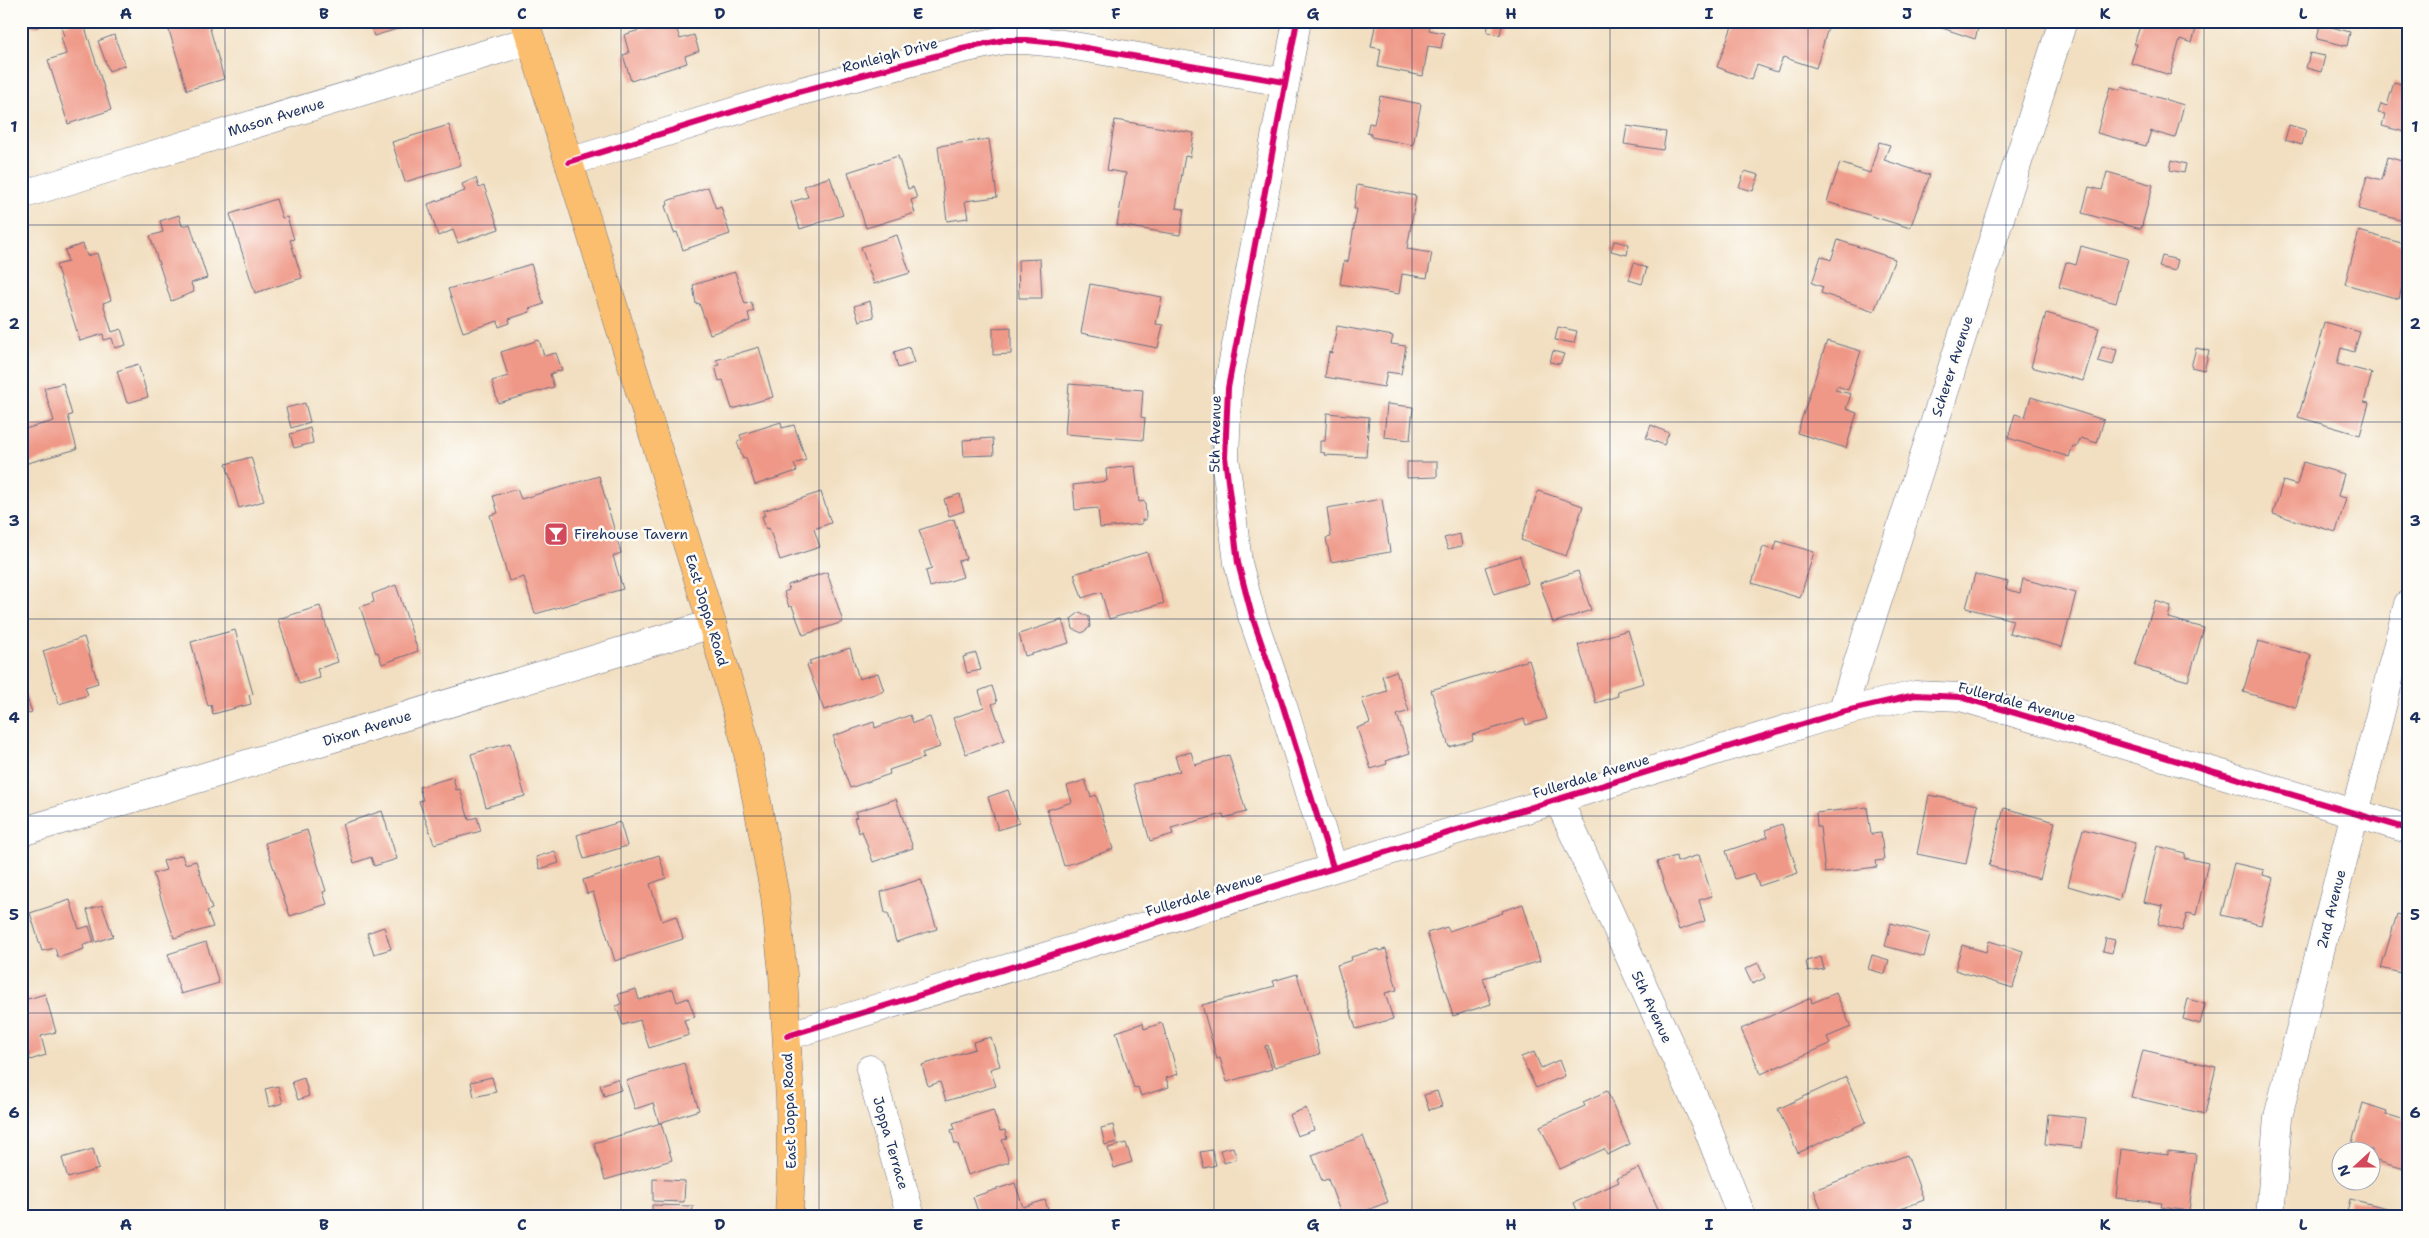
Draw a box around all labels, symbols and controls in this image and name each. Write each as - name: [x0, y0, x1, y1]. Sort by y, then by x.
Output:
- text: A: [120, 3, 132, 24]
- text: B: [319, 3, 329, 24]
- text: C: [517, 3, 527, 24]
- text: D: [714, 3, 726, 24]
- text: E: [913, 3, 923, 24]
- text: F: [1111, 3, 1121, 24]
- text: G: [1307, 3, 1320, 24]
- text: H: [1505, 3, 1517, 24]
- text: I: [1705, 3, 1714, 24]
- text: J: [1902, 3, 1912, 24]
- text: K: [2100, 3, 2111, 24]
- text: L: [2299, 3, 2308, 24]
- street label: Ronleigh Drive: [840, 34, 940, 76]
- street label: Mason Avenue: [226, 94, 327, 140]
- text: 1: [10, 116, 18, 137]
- text: 1: [2411, 116, 2419, 137]
- text: 2: [8, 313, 20, 334]
- street label: Scherer Avenue: [1927, 313, 1977, 419]
- text: 2: [2409, 313, 2421, 334]
- street label: 5th Avenue: [1205, 395, 1225, 473]
- text: 3: [8, 510, 20, 531]
- text: 3: [2409, 510, 2421, 531]
- bar icon: Firehouse Tavern: [543, 521, 569, 547]
- place label: Firehouse Tavern: [574, 525, 689, 543]
- street label: East Joppa Road: [681, 552, 733, 668]
- street label: Fullerdale Avenue: [1956, 678, 2078, 726]
- street label: Dixon Avenue: [321, 706, 413, 750]
- text: 4: [8, 707, 20, 728]
- text: 4: [2409, 707, 2421, 728]
- street label: Fullerdale Avenue: [1530, 750, 1652, 802]
- street label: Fullerdale Avenue: [1143, 868, 1265, 920]
- street label: 2nd Avenue: [2312, 868, 2350, 950]
- text: 5: [9, 904, 19, 925]
- text: 5: [2410, 904, 2420, 925]
- street label: 5th Avenue: [1627, 968, 1677, 1046]
- street label: East Joppa Road: [778, 1053, 800, 1169]
- street label: Joppa Terrace: [869, 1094, 913, 1192]
- text: 6: [8, 1102, 20, 1123]
- text: 6: [2409, 1102, 2421, 1123]
- north arrow: [2332, 1140, 2382, 1190]
- text: N: [2333, 1162, 2354, 1179]
- text: A: [120, 1214, 132, 1235]
- text: B: [319, 1214, 329, 1235]
- text: C: [517, 1214, 527, 1235]
- text: D: [714, 1214, 726, 1235]
- text: E: [913, 1214, 923, 1235]
- text: F: [1111, 1214, 1121, 1235]
- text: G: [1307, 1214, 1320, 1235]
- text: H: [1505, 1214, 1517, 1235]
- text: I: [1705, 1214, 1714, 1235]
- text: J: [1902, 1214, 1912, 1235]
- text: K: [2100, 1214, 2111, 1235]
- text: L: [2299, 1214, 2308, 1235]

